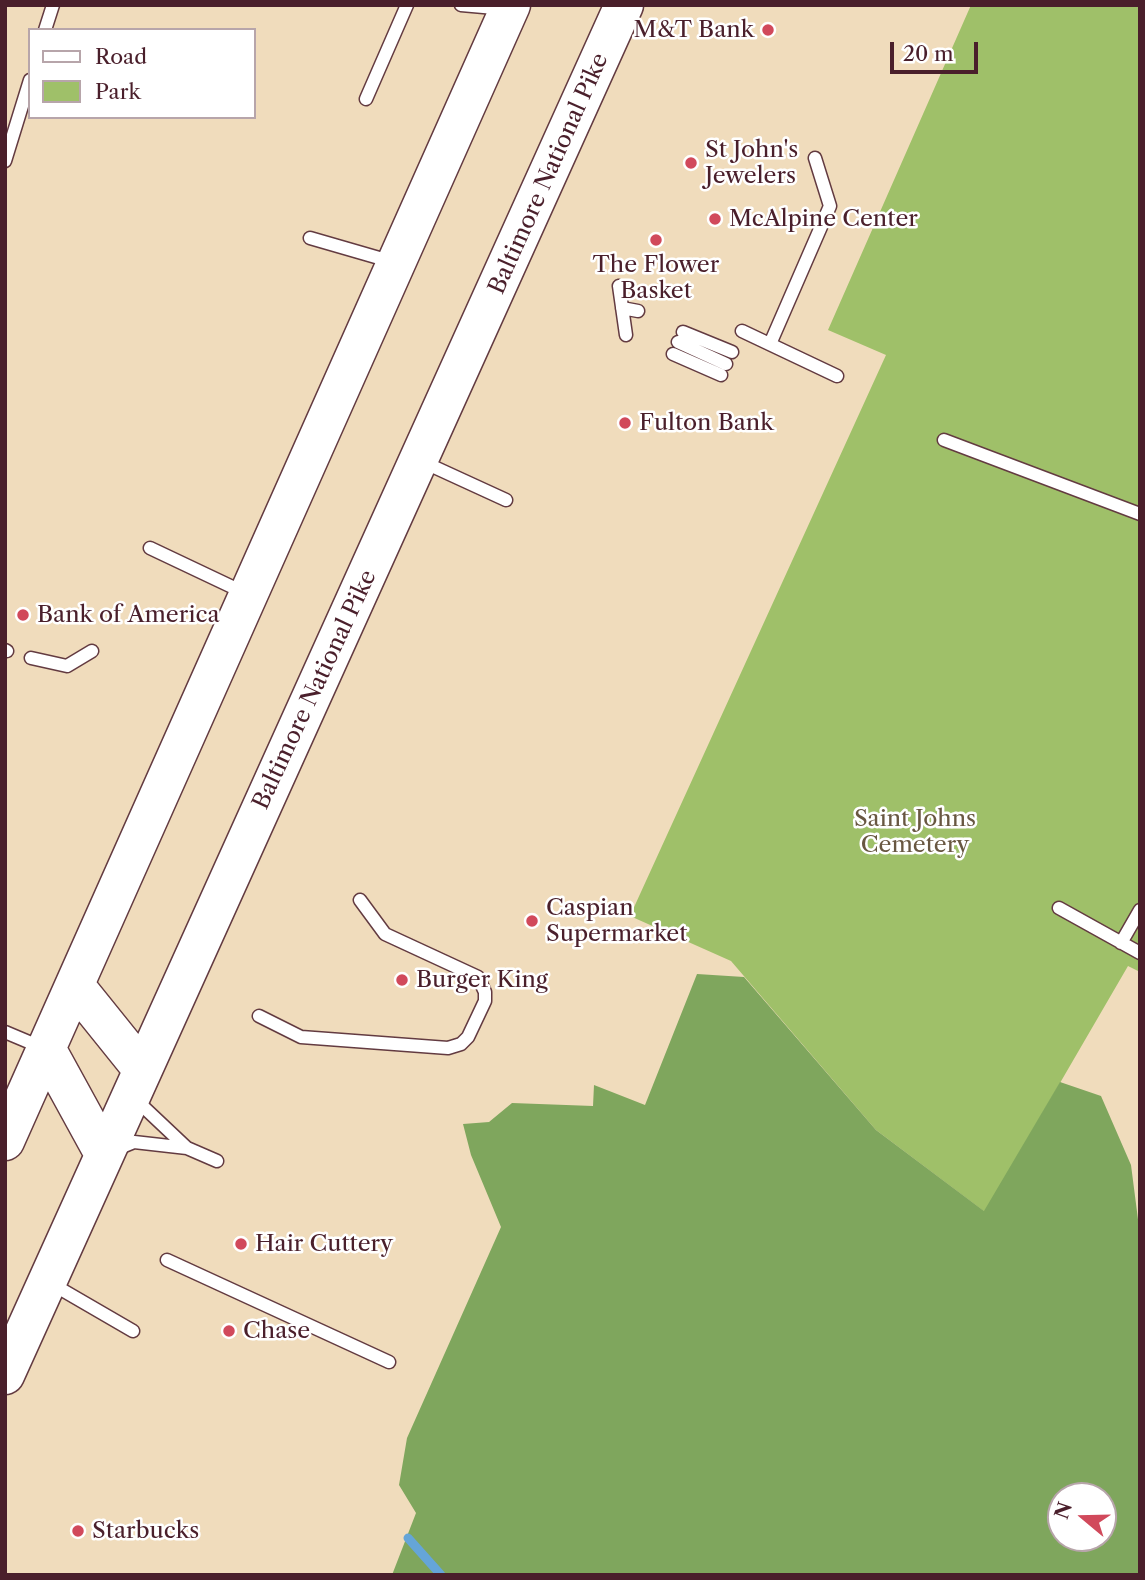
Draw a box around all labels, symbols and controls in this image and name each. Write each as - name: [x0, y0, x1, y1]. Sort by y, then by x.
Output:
- place label: M&T Bank: [634, 16, 754, 44]
- marker: M&T Bank: [760, 22, 776, 38]
- legend: [28, 28, 256, 119]
- scale bar: [893, 28, 981, 72]
- text: 20 m: [903, 41, 954, 66]
- text: Road: [95, 44, 147, 69]
- street label: Baltimore National Pike: [483, 49, 615, 299]
- text: Park: [95, 79, 141, 104]
- place label: St John's Jewelers: [705, 136, 798, 190]
- marker: St John's Jewelers: [683, 155, 699, 171]
- place label: McAlpine Center: [729, 205, 918, 233]
- marker: McAlpine Center: [707, 211, 723, 227]
- marker: The Flower Basket: [648, 232, 664, 248]
- place label: The Flower Basket: [593, 251, 719, 305]
- place label: Fulton Bank: [639, 409, 774, 437]
- marker: Fulton Bank: [617, 415, 633, 431]
- street label: Baltimore National Pike: [247, 566, 383, 814]
- place label: Bank of America: [37, 601, 220, 629]
- marker: Bank of America: [15, 607, 31, 623]
- park label: Saint Johns Cemetery: [854, 805, 976, 859]
- place label: Caspian Supermarket: [546, 894, 687, 948]
- marker: Caspian Supermarket: [524, 913, 540, 929]
- place label: Burger King: [416, 966, 548, 994]
- marker: Burger King: [394, 972, 410, 988]
- place label: Hair Cuttery: [255, 1230, 393, 1258]
- marker: Hair Cuttery: [233, 1236, 249, 1252]
- place label: Chase: [243, 1317, 310, 1345]
- marker: Chase: [221, 1323, 237, 1339]
- north arrow: [1047, 1482, 1117, 1552]
- text: N: [1050, 1499, 1077, 1522]
- place label: Starbucks: [92, 1517, 199, 1545]
- marker: Starbucks: [70, 1523, 86, 1539]

